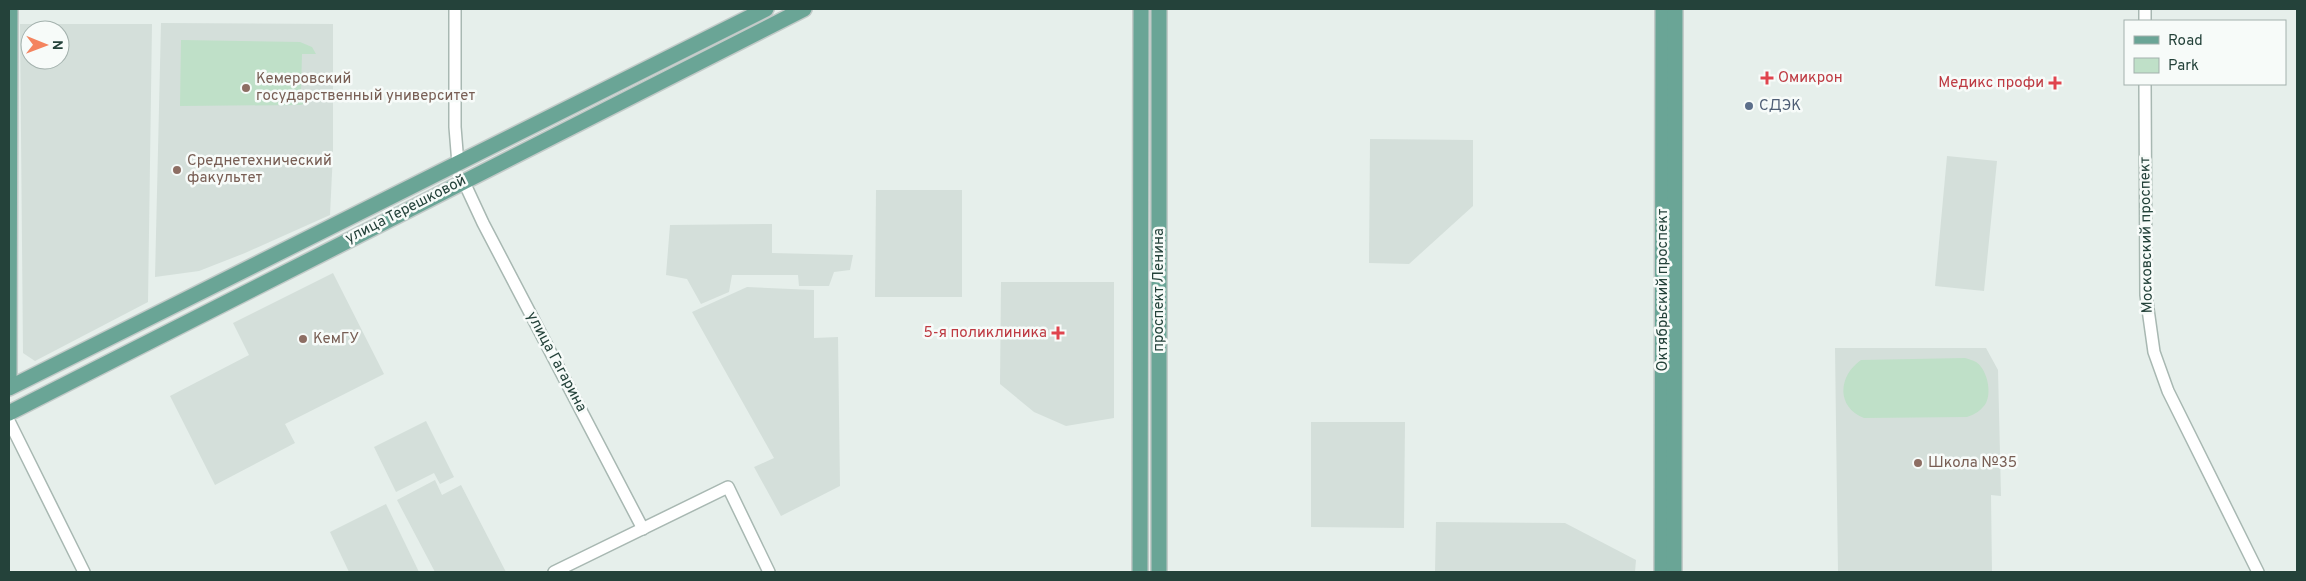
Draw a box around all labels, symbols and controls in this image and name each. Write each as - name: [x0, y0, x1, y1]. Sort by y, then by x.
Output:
- north arrow: [20, 20, 70, 70]
- legend: [2124, 20, 2286, 85]
- text: Road: [2168, 32, 2203, 51]
- text: N: [48, 40, 65, 50]
- text: Park: [2168, 57, 2199, 76]
- place label: Омикрон: [1778, 69, 1843, 88]
- place label: Кемеровский государственный университет: [256, 70, 475, 106]
- marker: Омикрон: [1760, 71, 1774, 85]
- place label: Медикс профи: [1938, 74, 2044, 93]
- marker: Медикс профи: [2048, 76, 2062, 90]
- marker: Кемеровский государственный университет: [240, 82, 252, 94]
- place label: СДЭК: [1759, 97, 1801, 116]
- marker: СДЭК: [1743, 100, 1755, 112]
- place label: Среднетехнический факультет: [187, 152, 332, 188]
- street label: Московский проспект: [2136, 156, 2158, 313]
- marker: Среднетехнический факультет: [171, 164, 183, 176]
- street label: улица Терешковой: [342, 171, 470, 249]
- street label: Октябрьский проспект: [1654, 208, 1673, 371]
- street label: проспект Ленина: [1150, 228, 1169, 352]
- street label: улица Гагарина: [522, 309, 590, 415]
- place label: 5-я поликлиника: [923, 324, 1047, 343]
- marker: 5-я поликлиника: [1051, 326, 1065, 340]
- place label: КемГУ: [313, 330, 359, 349]
- marker: КемГУ: [297, 333, 309, 345]
- place label: Школа №35: [1928, 454, 2017, 473]
- marker: Школа №35: [1912, 457, 1924, 469]

